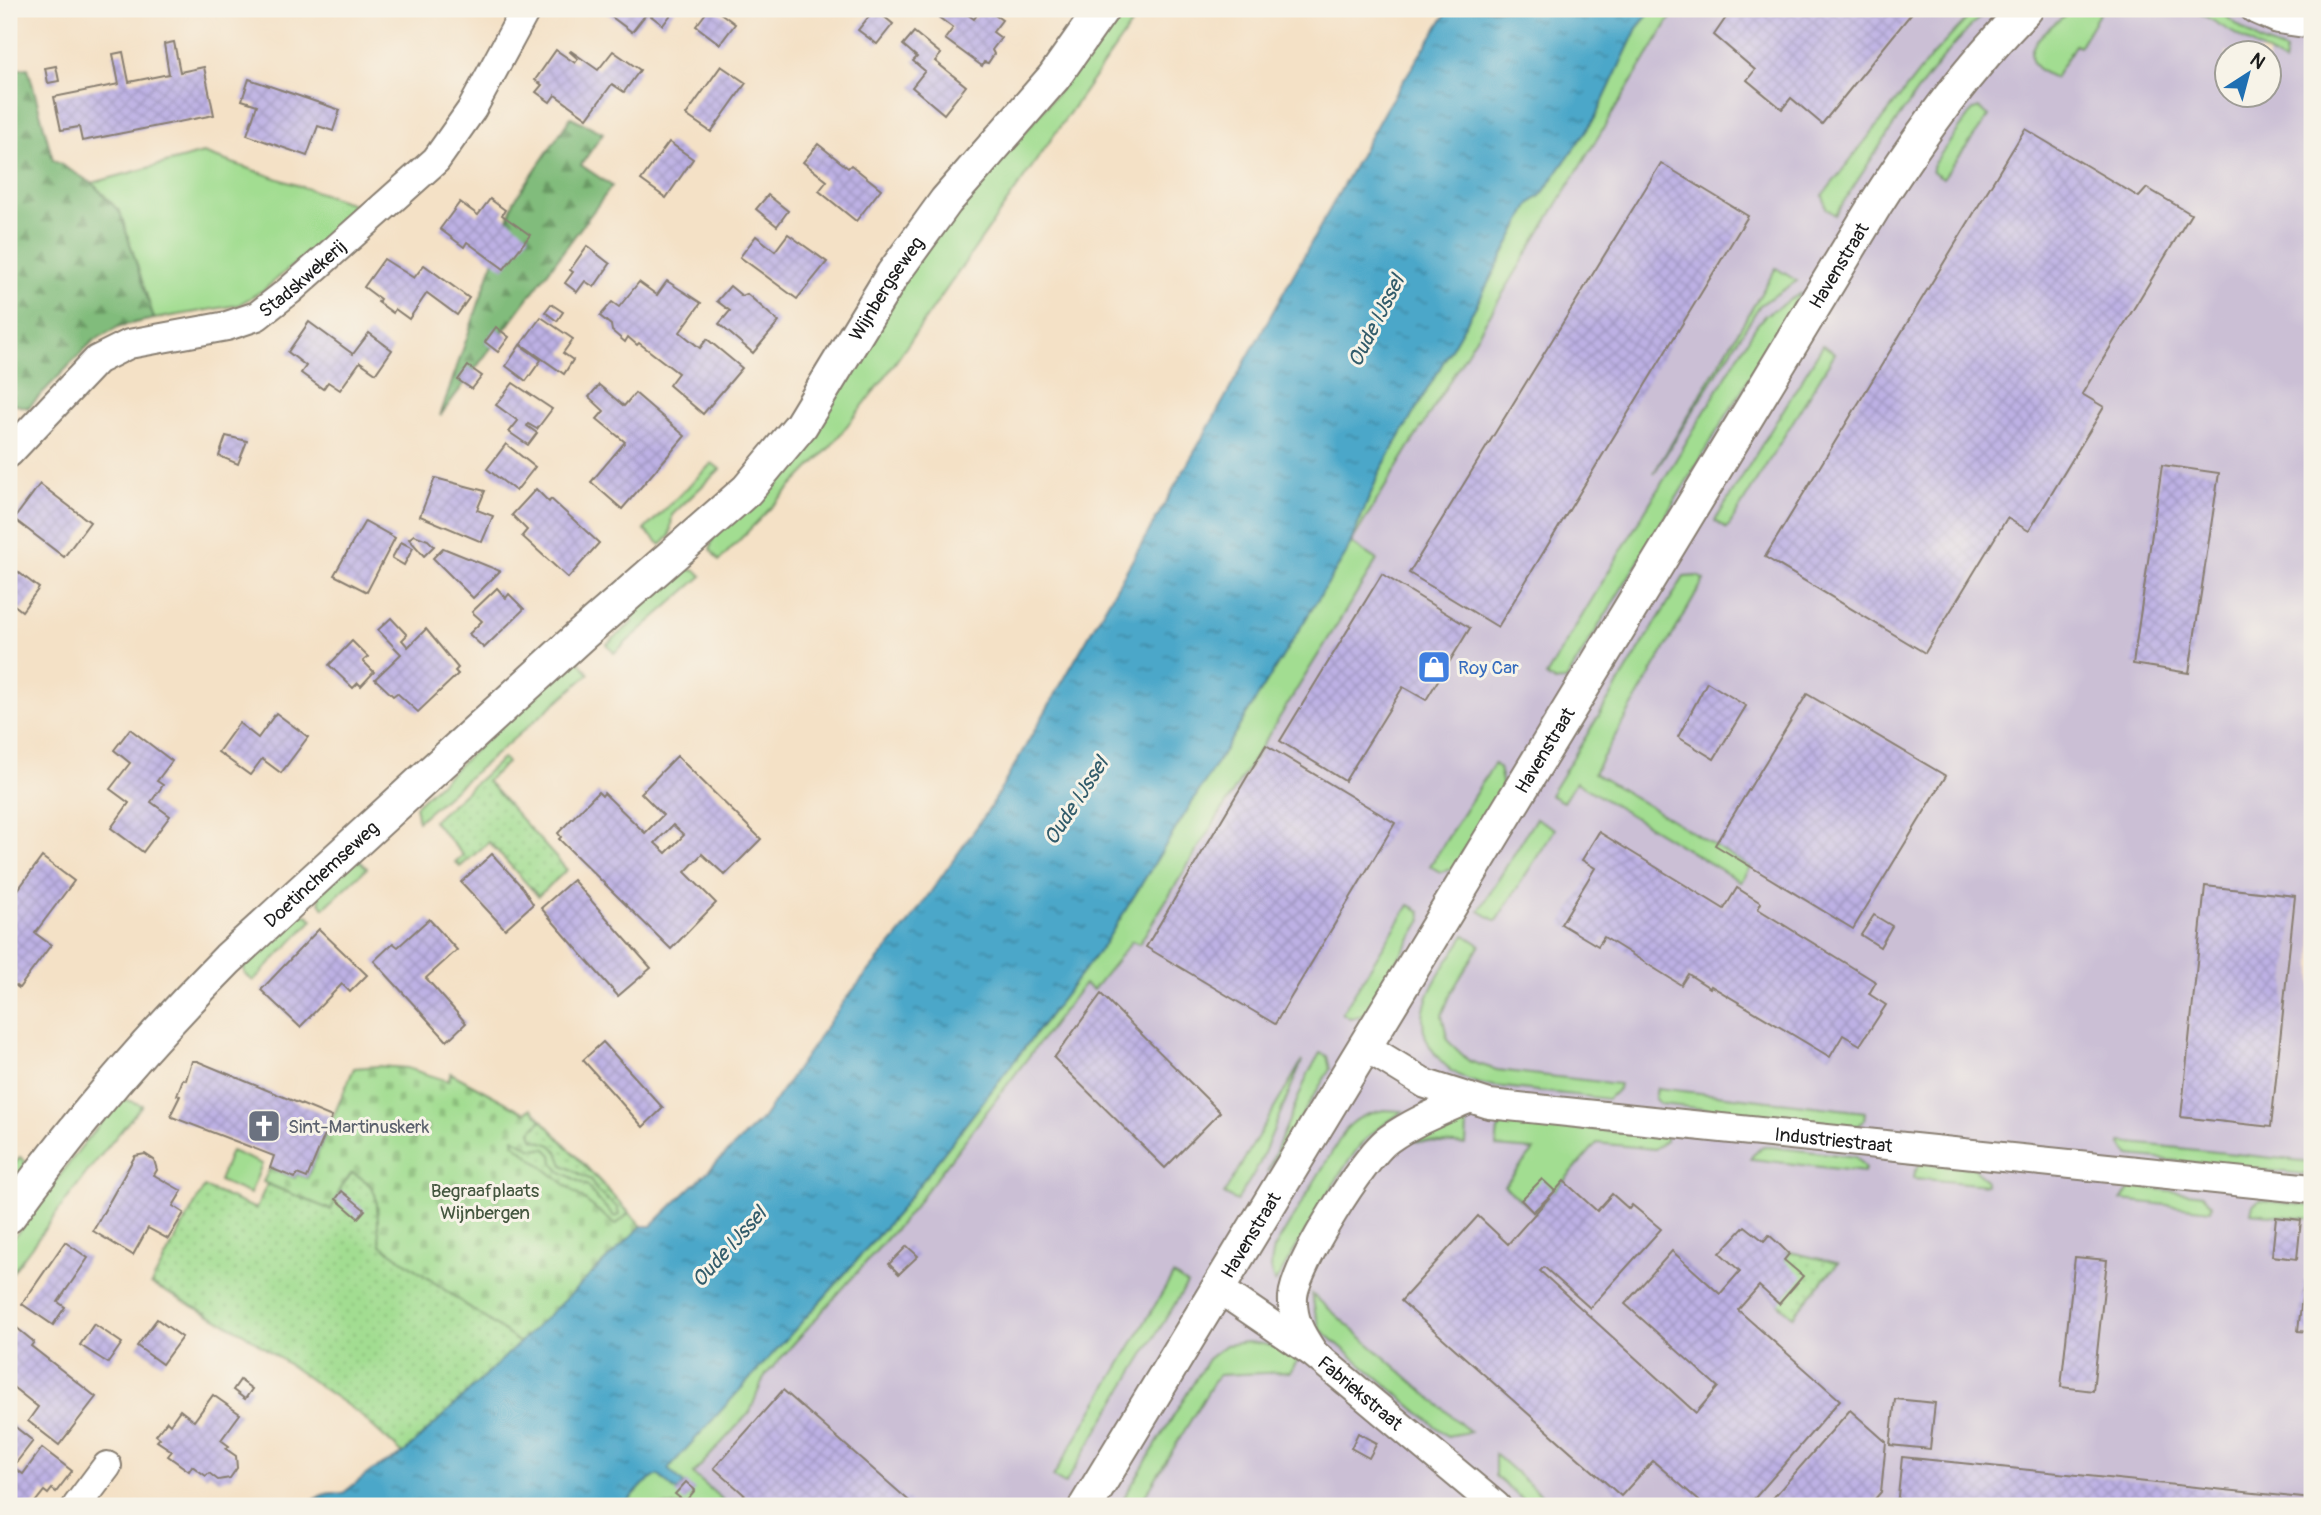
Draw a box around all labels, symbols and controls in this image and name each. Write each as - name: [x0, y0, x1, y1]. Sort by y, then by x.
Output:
- north arrow: [2212, 38, 2282, 108]
- text: N: [2245, 48, 2270, 75]
- street label: Havenstraat: [1804, 218, 1875, 313]
- street label: Wijnbergseweg: [844, 232, 929, 345]
- street label: Stadskwekerij: [254, 235, 352, 323]
- water label: Oude IJssel: [1342, 269, 1412, 372]
- shop icon: Roy Car: [1415, 648, 1453, 686]
- place label: Roy Car: [1458, 656, 1519, 680]
- street label: Havenstraat: [1510, 703, 1581, 798]
- water label: Oude IJssel: [1038, 751, 1116, 850]
- street label: Doetinchemseweg: [259, 816, 384, 933]
- church icon: Sint-Martinuskerk: [245, 1107, 283, 1145]
- place label: Sint-Martinuskerk: [288, 1115, 430, 1139]
- street label: Industriestraat: [1773, 1123, 1894, 1159]
- park label: Begraafplaats Wijnbergen: [431, 1179, 540, 1225]
- street label: Havenstraat: [1216, 1188, 1287, 1283]
- water label: Oude IJssel: [686, 1200, 774, 1293]
- street label: Fabriekstraat: [1312, 1351, 1408, 1436]

